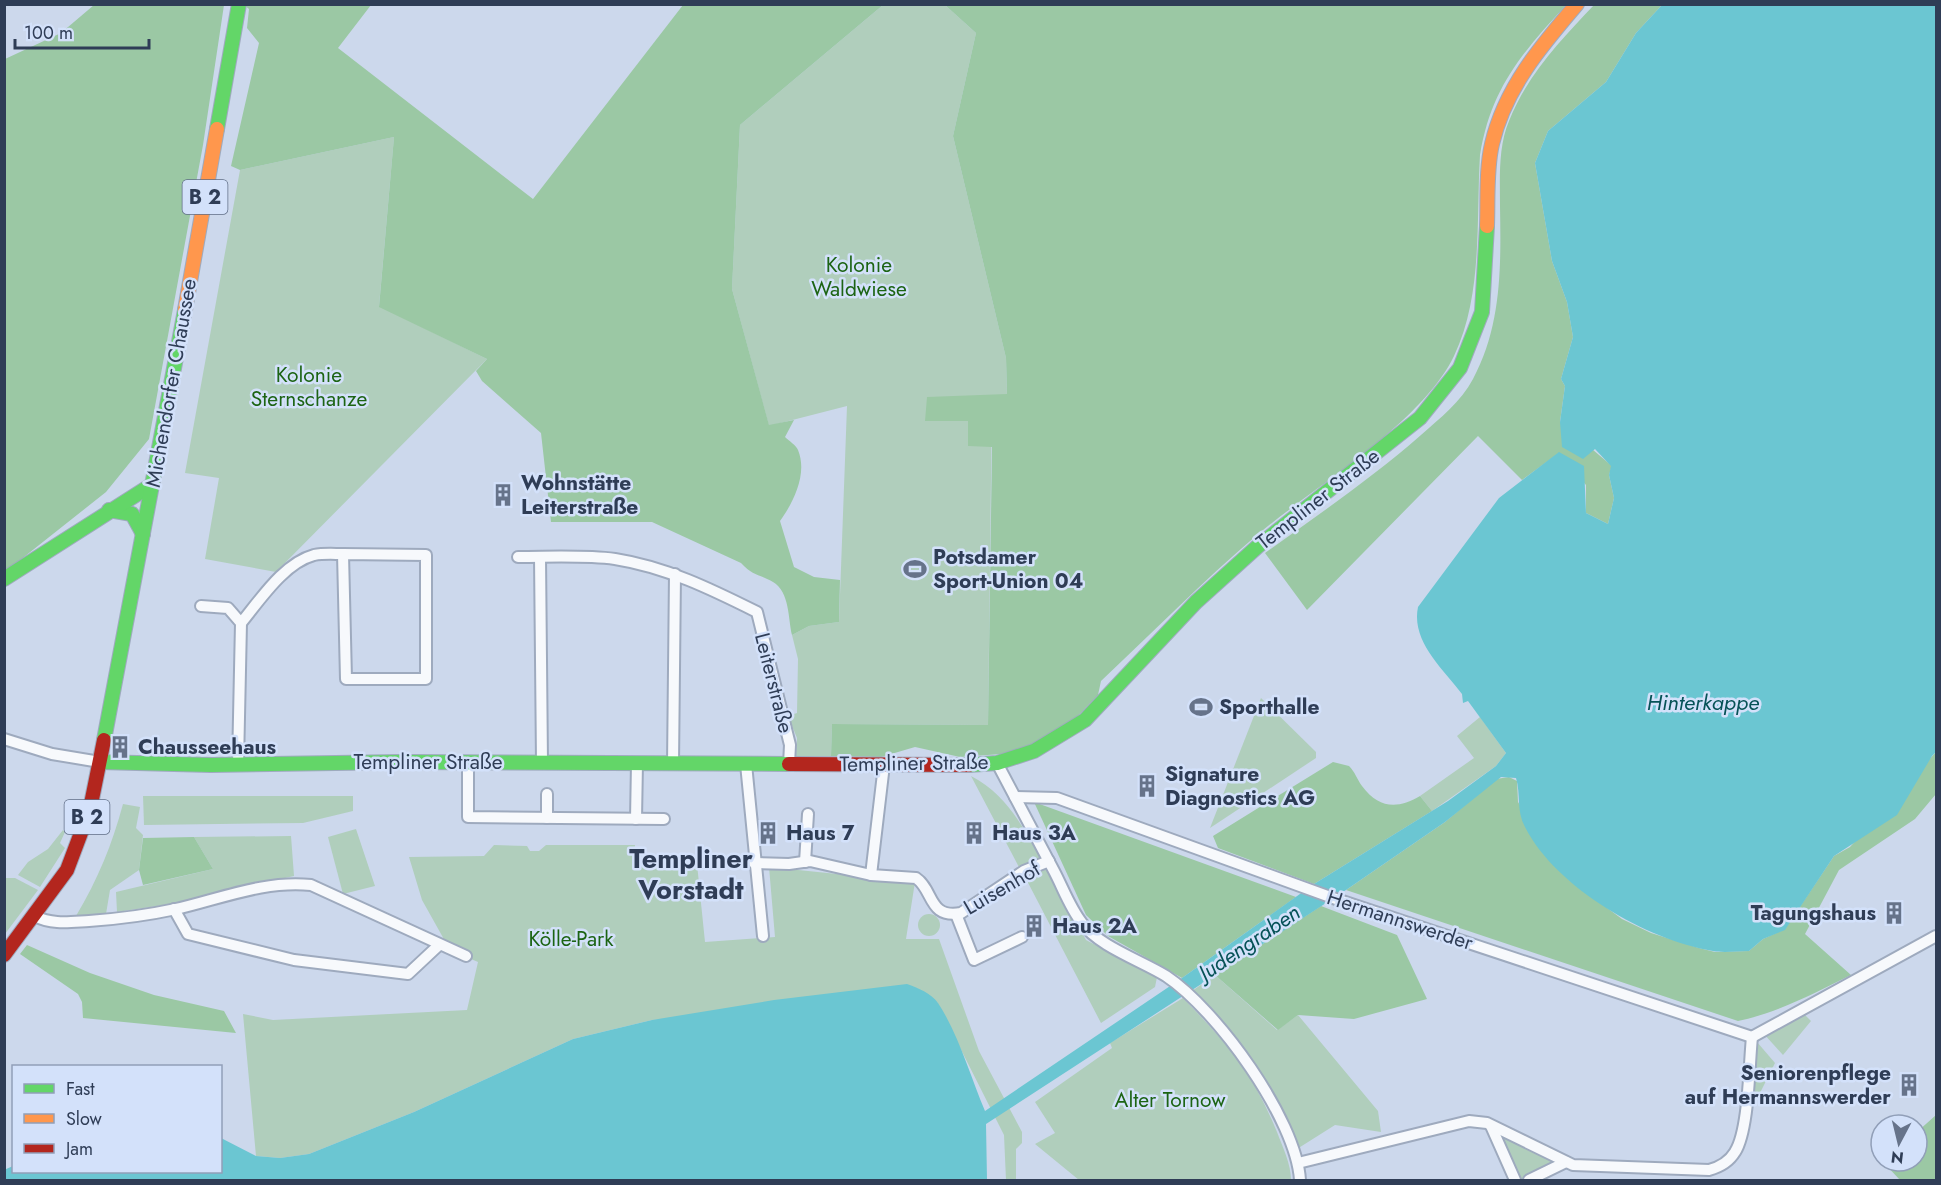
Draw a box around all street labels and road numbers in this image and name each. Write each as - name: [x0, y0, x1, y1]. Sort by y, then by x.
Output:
- road number: B 2: [182, 180, 228, 214]
- street label: Michendorfer Chaussee: [138, 276, 204, 490]
- street label: Templiner Straße: [1250, 441, 1386, 557]
- street label: Leiterstraße: [747, 630, 801, 736]
- street label: Templiner Straße: [354, 747, 503, 777]
- street label: Templiner Straße: [839, 747, 989, 779]
- road number: B 2: [64, 800, 110, 834]
- street label: Luisenhof: [958, 853, 1047, 922]
- street label: Hermannswerder: [1323, 882, 1478, 958]

